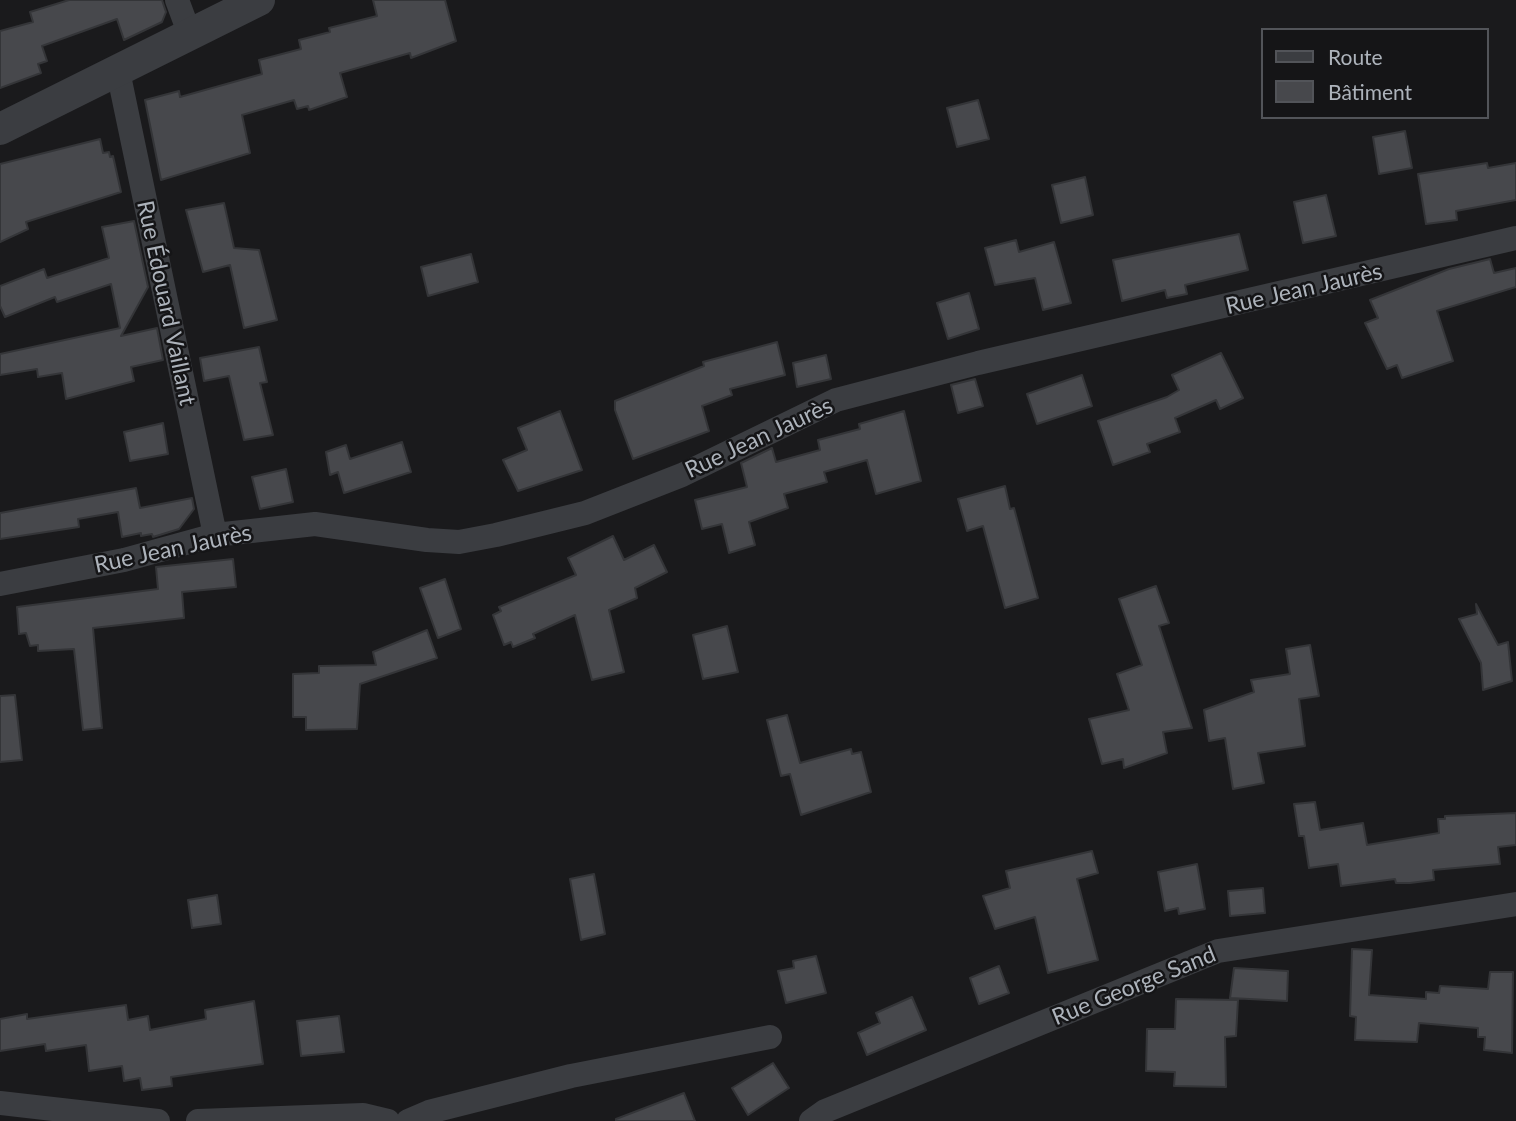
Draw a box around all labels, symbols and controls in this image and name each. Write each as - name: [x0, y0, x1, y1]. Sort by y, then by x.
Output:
- legend: [1260, 28, 1488, 119]
- text: Route: [1328, 44, 1383, 69]
- text: Bâtiment: [1328, 79, 1412, 104]
- street label: Rue Édouard Vaillant: [131, 198, 201, 408]
- street label: Rue Jean Jaurès: [1223, 258, 1385, 320]
- street label: Rue Jean Jaurès: [681, 392, 837, 484]
- street label: Rue Jean Jaurès: [92, 519, 254, 579]
- street label: Rue George Sand: [1048, 941, 1220, 1031]

